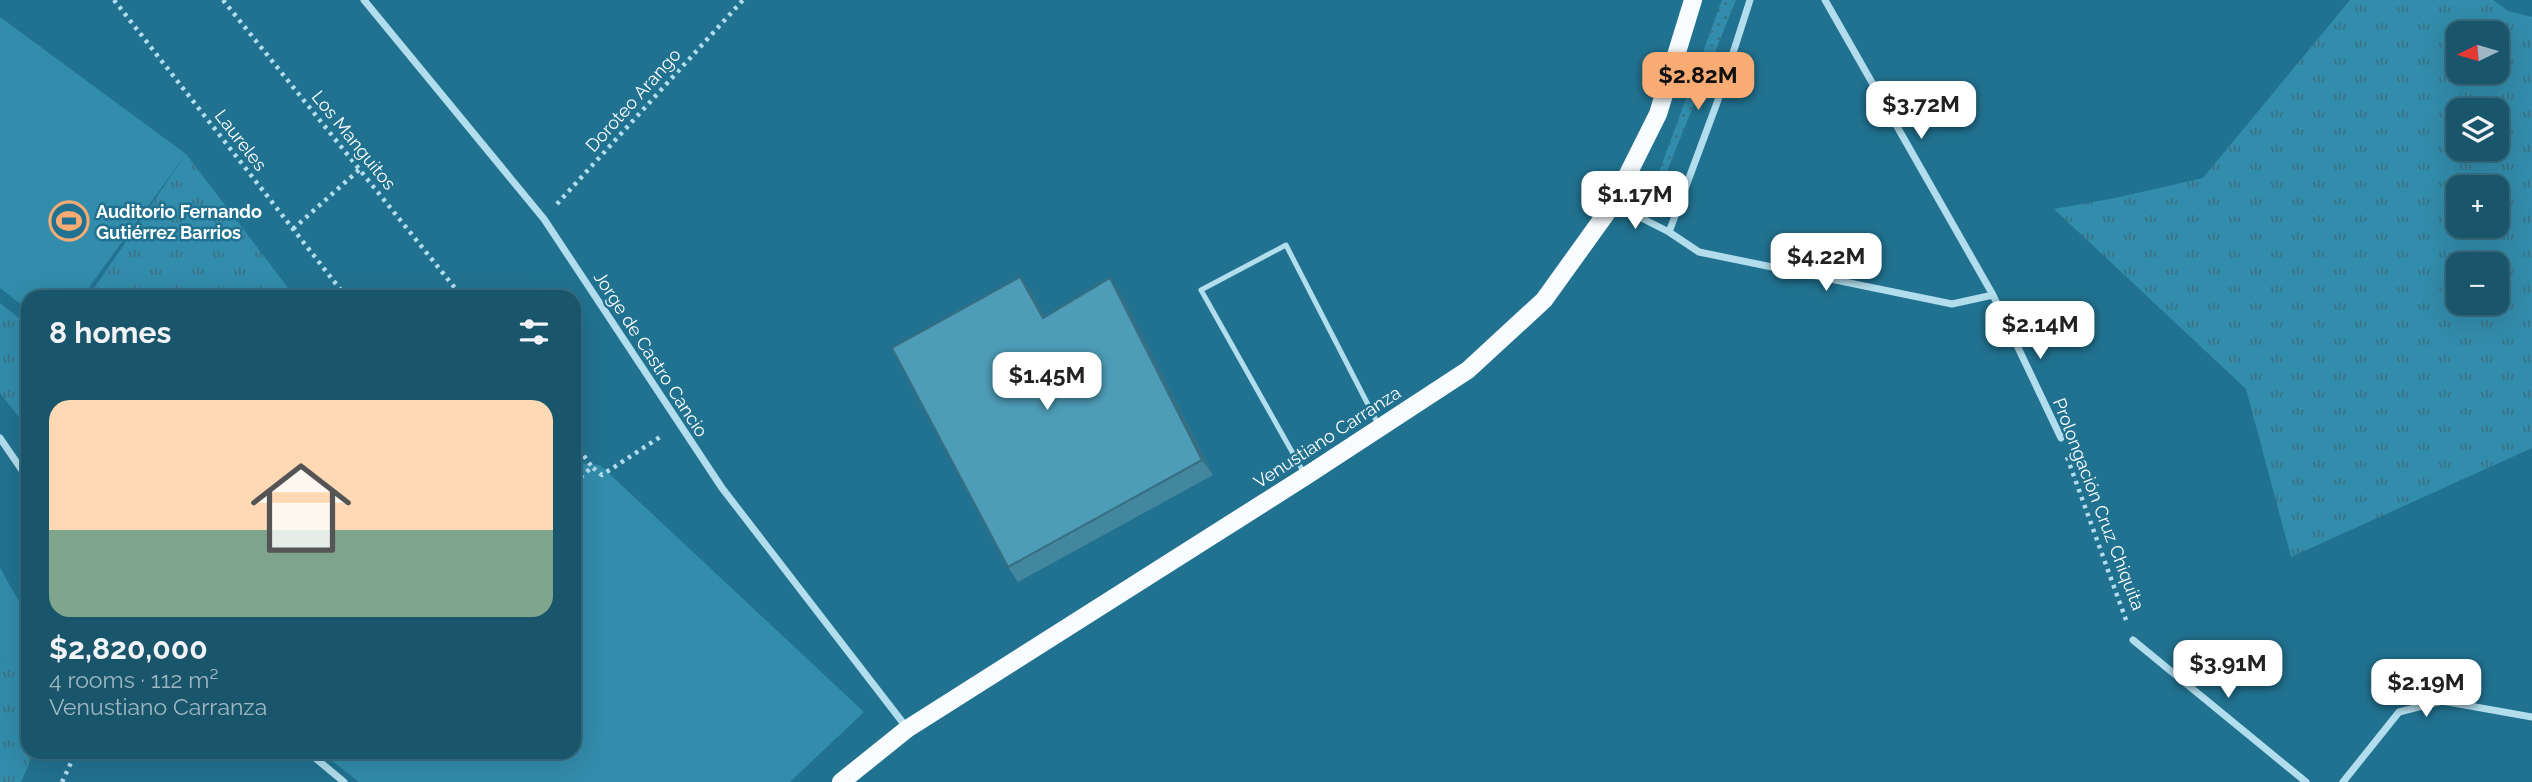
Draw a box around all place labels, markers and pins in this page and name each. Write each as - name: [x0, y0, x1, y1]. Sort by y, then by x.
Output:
- pin: $2.82M: [1641, 52, 1755, 112]
- pin: $3.72M: [1864, 82, 1978, 141]
- pin: $1.17M: [1578, 172, 1692, 231]
- sports icon: Auditorio Fernando Gutiérrez Barrios: [48, 200, 90, 242]
- place label: Auditorio Fernando Gutiérrez Barrios: [96, 201, 262, 243]
- pin: $4.22M: [1769, 233, 1883, 293]
- pin: $2.14M: [1983, 302, 2097, 361]
- pin: $1.45M: [990, 352, 1104, 412]
- pin: $3.91M: [2171, 640, 2285, 700]
- pin: $2.19M: [2369, 660, 2483, 719]

